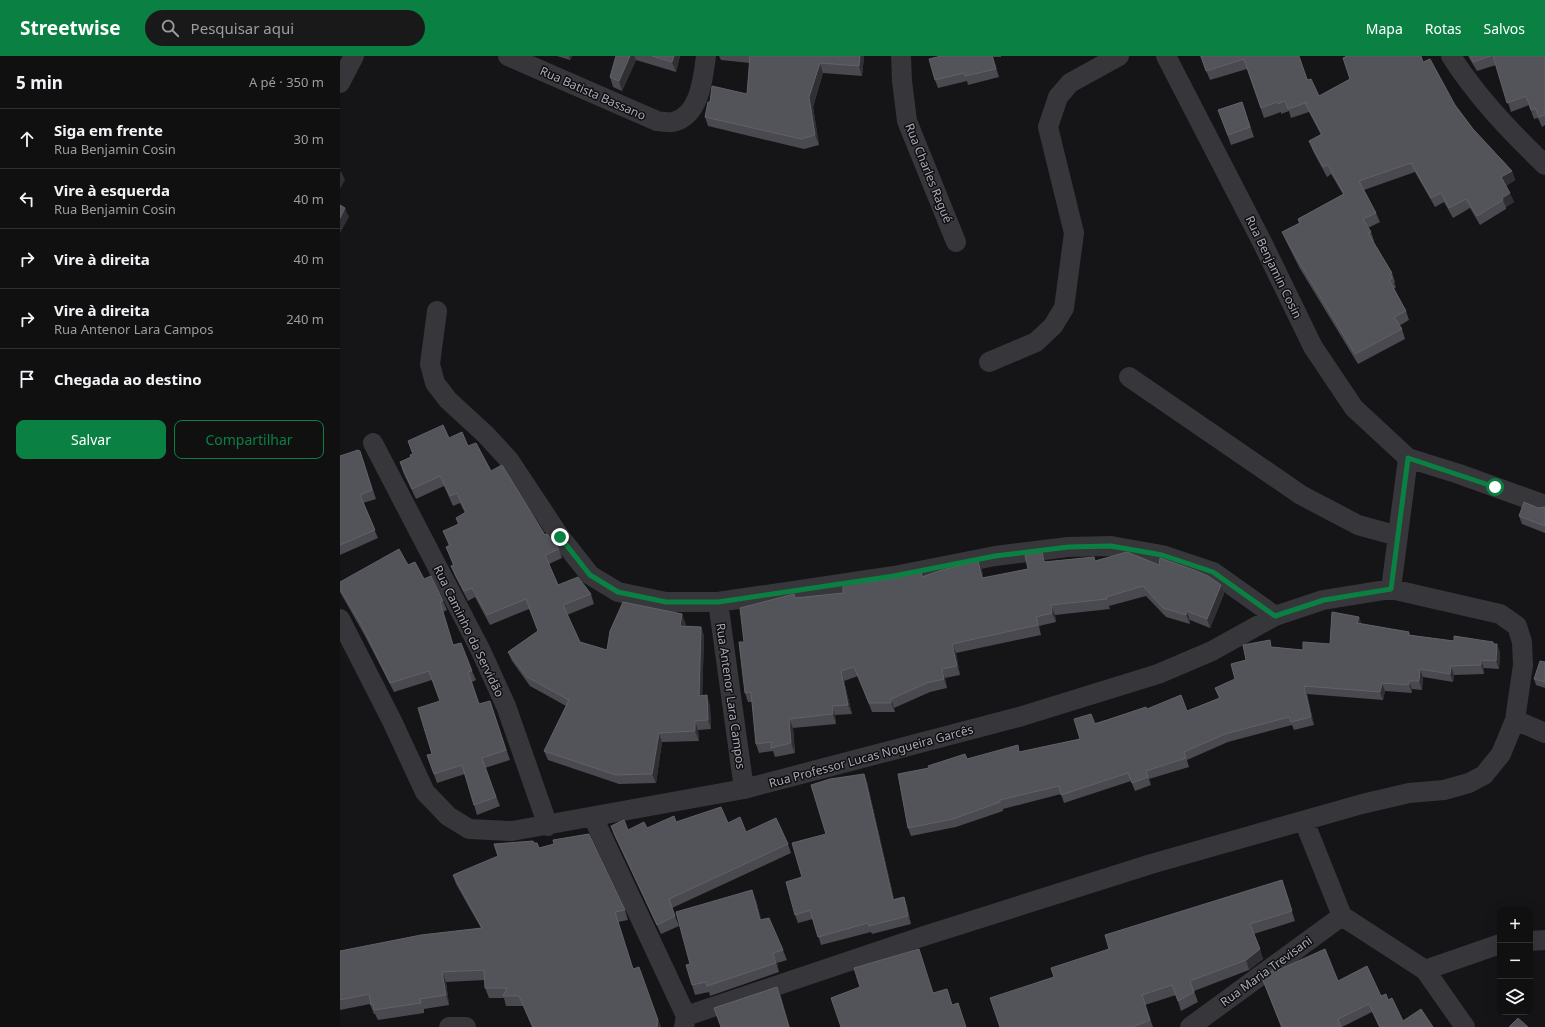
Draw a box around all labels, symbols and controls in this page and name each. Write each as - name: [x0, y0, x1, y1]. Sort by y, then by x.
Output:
- search box: [145, 10, 425, 46]
- text: Streetwise: [20, 15, 121, 41]
- icon: search: [159, 17, 181, 39]
- text: Pesquisar aqui: [191, 18, 294, 38]
- text: Mapa: [1366, 19, 1403, 38]
- text: Rotas: [1425, 19, 1462, 38]
- text: Salvos: [1484, 19, 1525, 38]
- street label: Rua Batista Bassano: [537, 62, 649, 124]
- text: 5 min: [16, 71, 63, 94]
- text: A pé · 350 m: [249, 73, 324, 91]
- text: Siga em frente: [54, 120, 163, 140]
- street label: Rua Charles Ragué: [901, 121, 957, 225]
- icon: ahead: [16, 128, 38, 150]
- text: 30 m: [294, 130, 324, 148]
- text: Rua Benjamin Cosin: [54, 140, 176, 158]
- text: Vire à esquerda: [54, 180, 170, 200]
- icon: left: [16, 188, 38, 210]
- text: 40 m: [294, 190, 324, 208]
- text: Rua Benjamin Cosin: [54, 200, 176, 218]
- street label: Rua Benjamin Cosin: [1242, 213, 1306, 321]
- icon: right: [16, 248, 38, 270]
- text: Vire à direita: [54, 249, 150, 269]
- text: 40 m: [294, 250, 324, 268]
- text: Vire à direita: [54, 300, 150, 320]
- icon: right: [16, 308, 38, 330]
- text: 240 m: [286, 310, 324, 328]
- text: Rua Antenor Lara Campos: [54, 320, 213, 338]
- icon: arrive: [16, 368, 38, 390]
- text: Chegada ao destino: [54, 369, 202, 389]
- button: Salvar: [16, 420, 166, 459]
- button: Compartilhar: [174, 420, 324, 459]
- route start: [1486, 478, 1504, 496]
- route end: [551, 528, 569, 546]
- street label: Rua Caminho da Servidão: [430, 562, 508, 700]
- street label: Rua Antenor Lara Campos: [712, 622, 750, 770]
- street label: Rua Professor Lucas Nogueira Garcês: [767, 720, 975, 791]
- map controls: [1497, 907, 1533, 1015]
- button: +: [1497, 907, 1533, 943]
- street label: Rua Maria Trevisani: [1217, 932, 1315, 1010]
- button: −: [1497, 943, 1533, 979]
- button: layers: [1497, 979, 1533, 1015]

